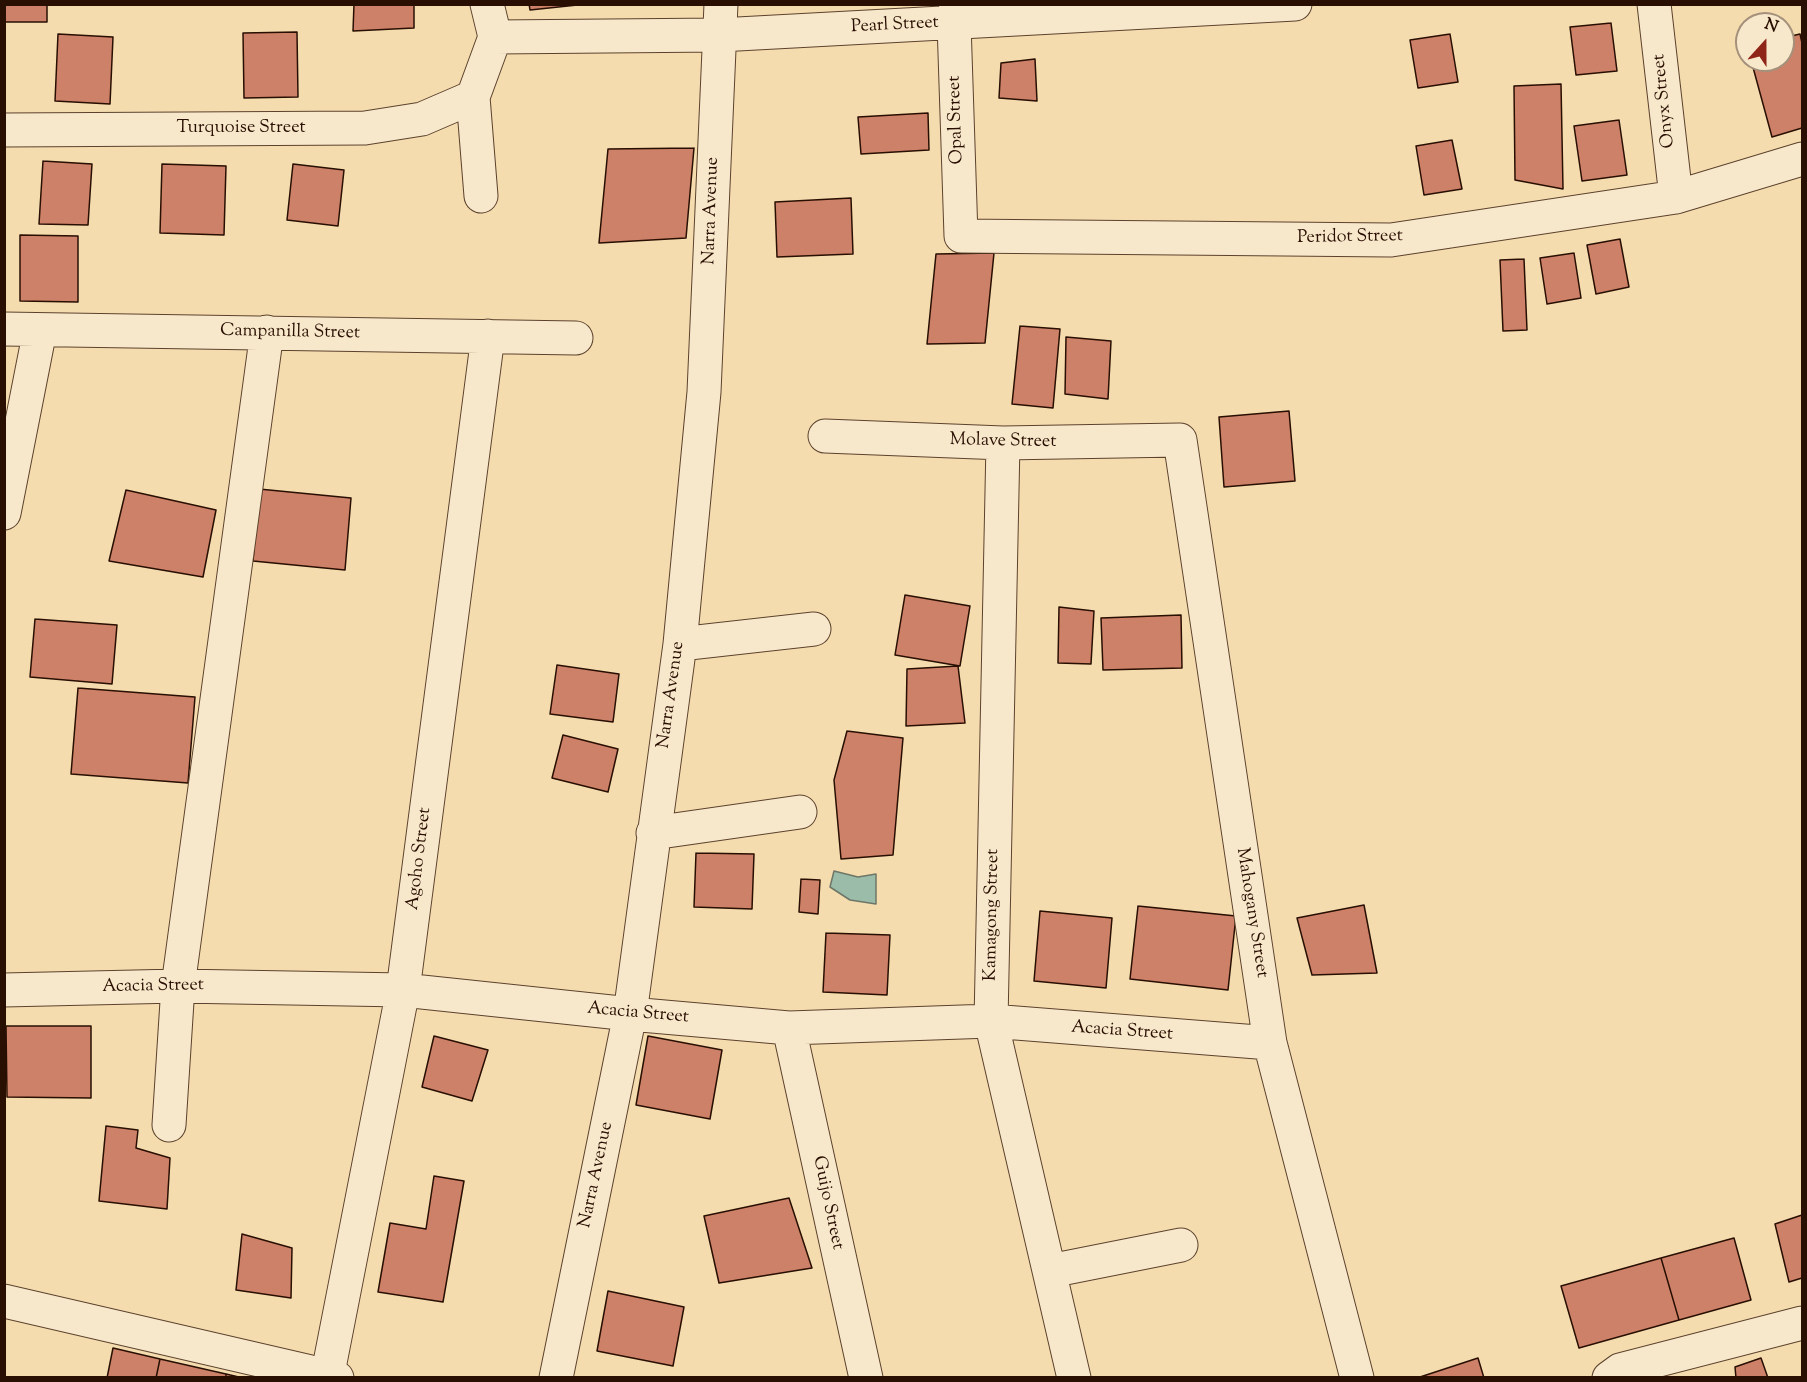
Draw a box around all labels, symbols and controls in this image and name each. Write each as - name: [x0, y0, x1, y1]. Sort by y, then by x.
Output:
- north arrow: [1735, 12, 1795, 72]
- street label: Pearl Street: [851, 13, 939, 39]
- text: N: [1761, 14, 1781, 40]
- street label: Onyx Street: [1649, 53, 1681, 149]
- street label: Opal Street: [945, 75, 969, 165]
- street label: Turquoise Street: [176, 118, 306, 140]
- street label: Narra Avenue: [699, 157, 725, 265]
- street label: Peridot Street: [1297, 226, 1403, 250]
- street label: Campanilla Street: [220, 321, 360, 345]
- street label: Molave Street: [949, 430, 1057, 454]
- street label: Narra Avenue: [654, 640, 690, 750]
- street label: Agoho Street: [403, 806, 437, 912]
- street label: Mahogany Street: [1230, 846, 1272, 980]
- street label: Kamagong Street: [981, 849, 1005, 981]
- street label: Acacia Street: [102, 975, 204, 999]
- street label: Acacia Street: [586, 999, 690, 1029]
- street label: Acacia Street: [1070, 1018, 1174, 1046]
- street label: Narra Avenue: [575, 1120, 619, 1230]
- street label: Guijo Street: [807, 1154, 847, 1252]

